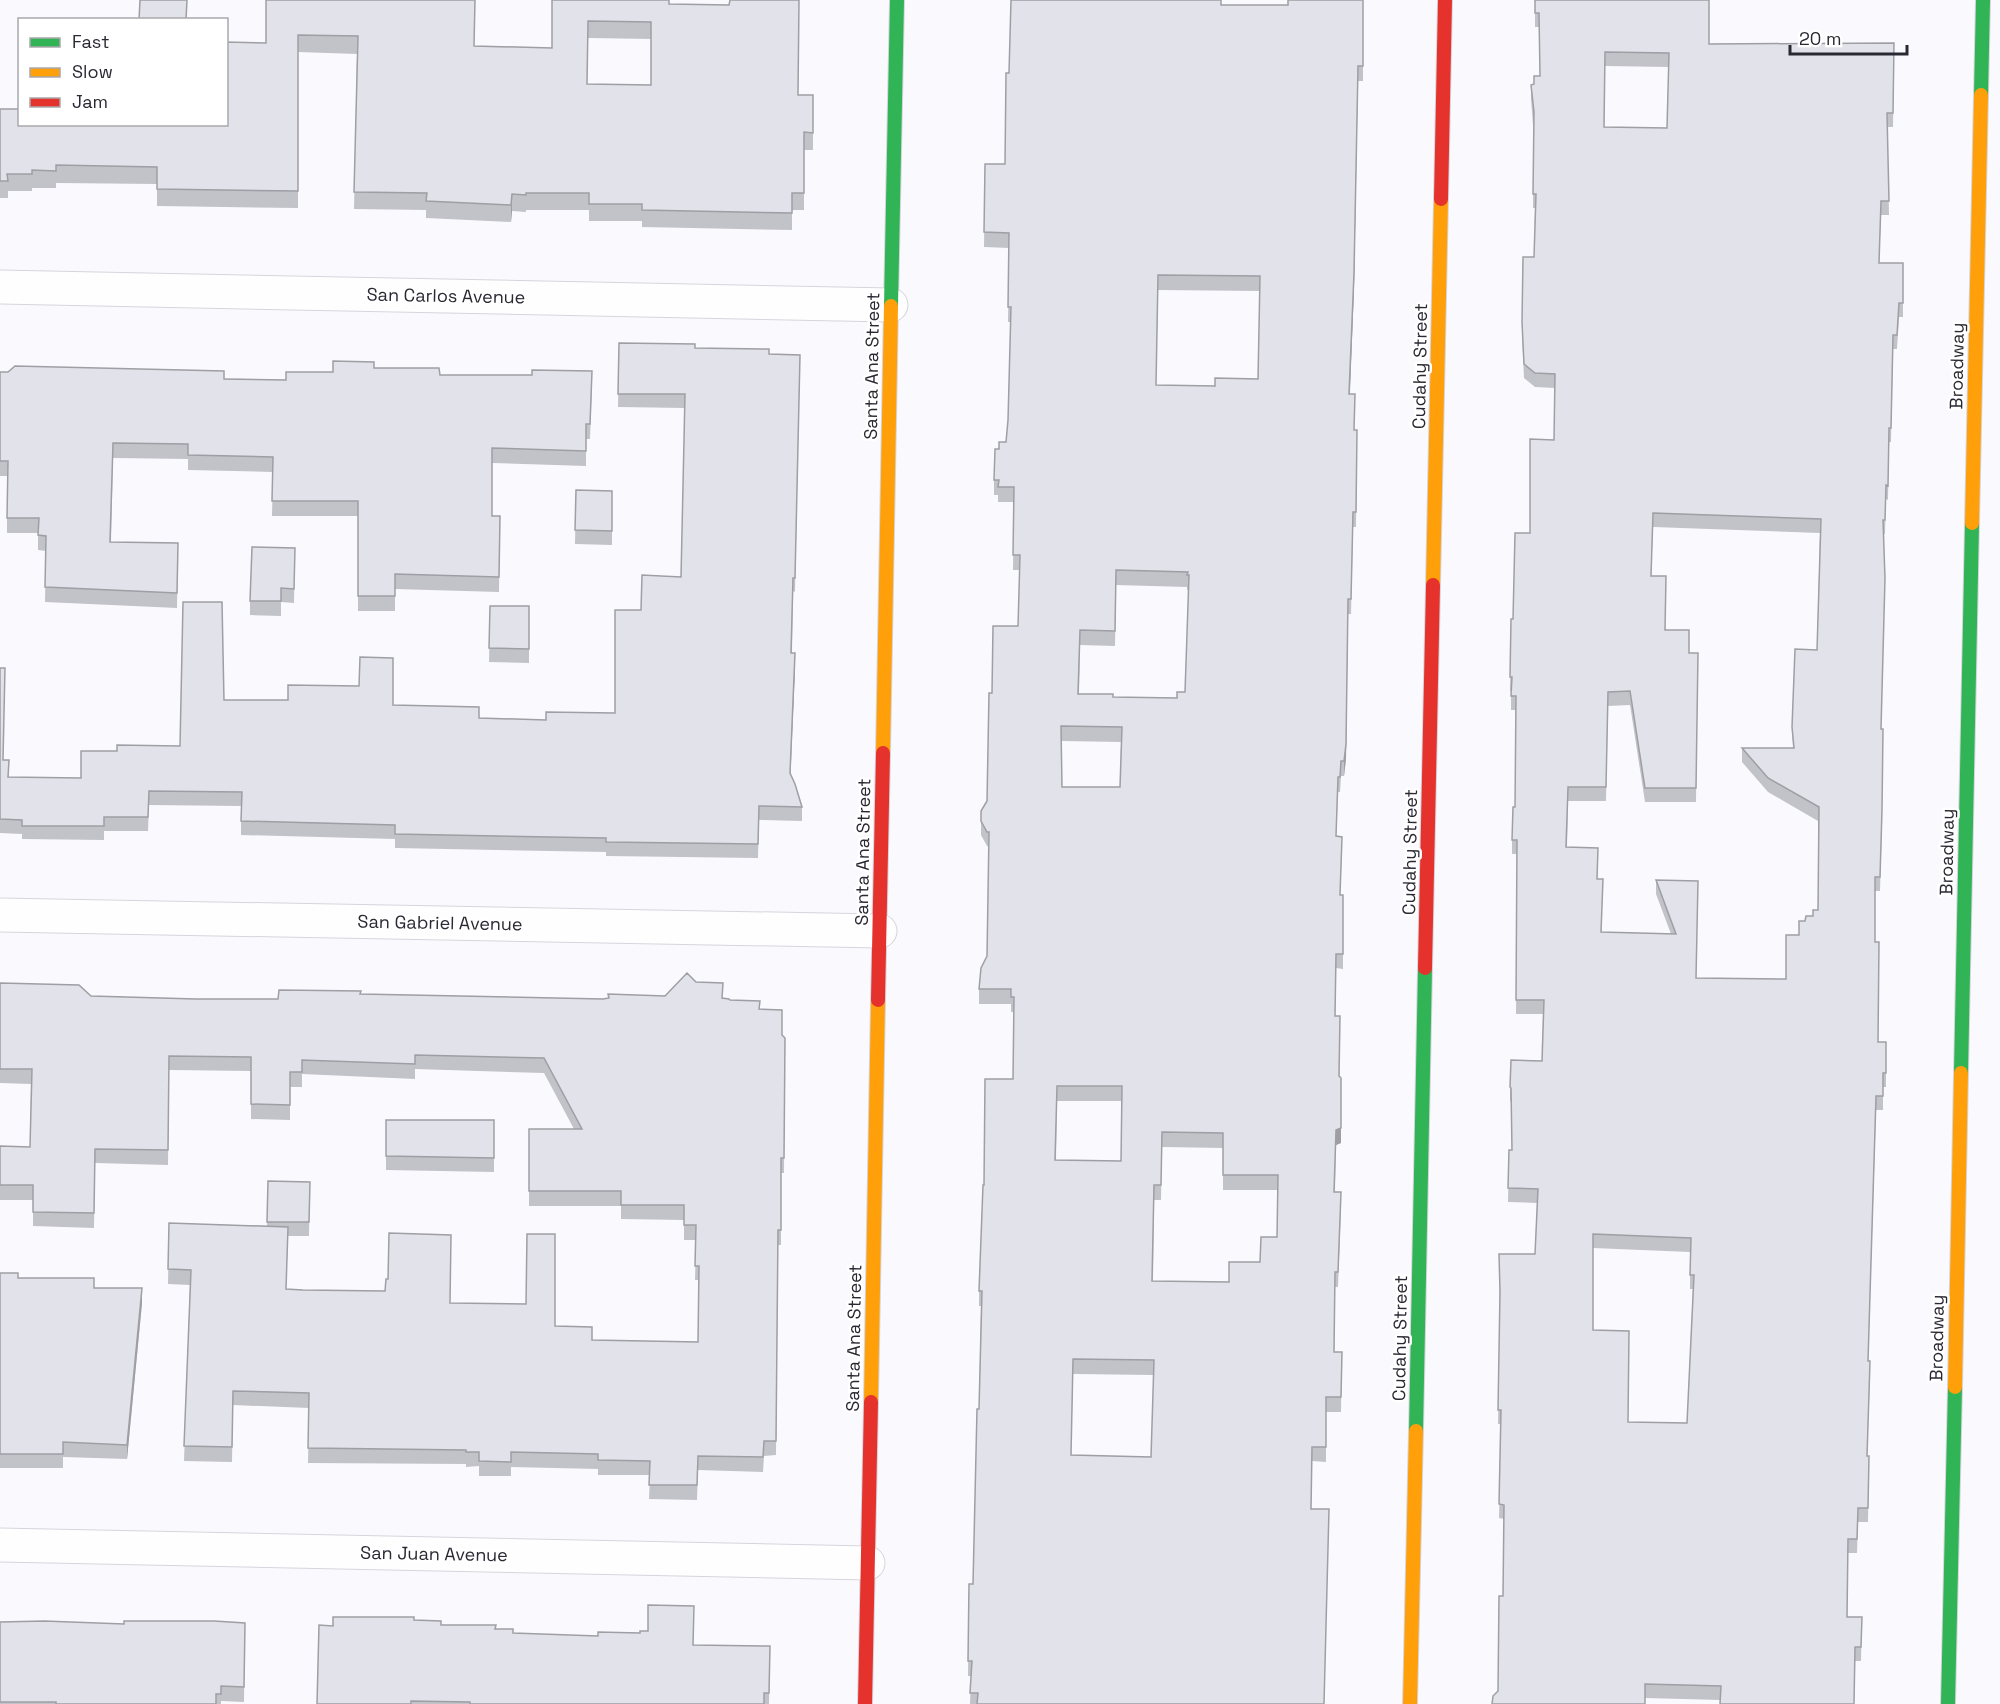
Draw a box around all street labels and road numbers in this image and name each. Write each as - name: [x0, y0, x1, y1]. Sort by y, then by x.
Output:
- street label: San Carlos Avenue: [366, 283, 526, 308]
- street label: Santa Ana Street: [859, 292, 884, 440]
- street label: Cudahy Street: [1407, 303, 1432, 429]
- street label: Broadway: [1944, 323, 1969, 409]
- street label: Santa Ana Street: [850, 778, 875, 926]
- street label: Cudahy Street: [1397, 789, 1422, 915]
- street label: Broadway: [1934, 809, 1959, 895]
- street label: San Gabriel Avenue: [357, 910, 523, 935]
- street label: Santa Ana Street: [841, 1264, 866, 1412]
- street label: Cudahy Street: [1387, 1275, 1412, 1401]
- street label: Broadway: [1924, 1295, 1949, 1381]
- street label: San Juan Avenue: [360, 1541, 508, 1566]

